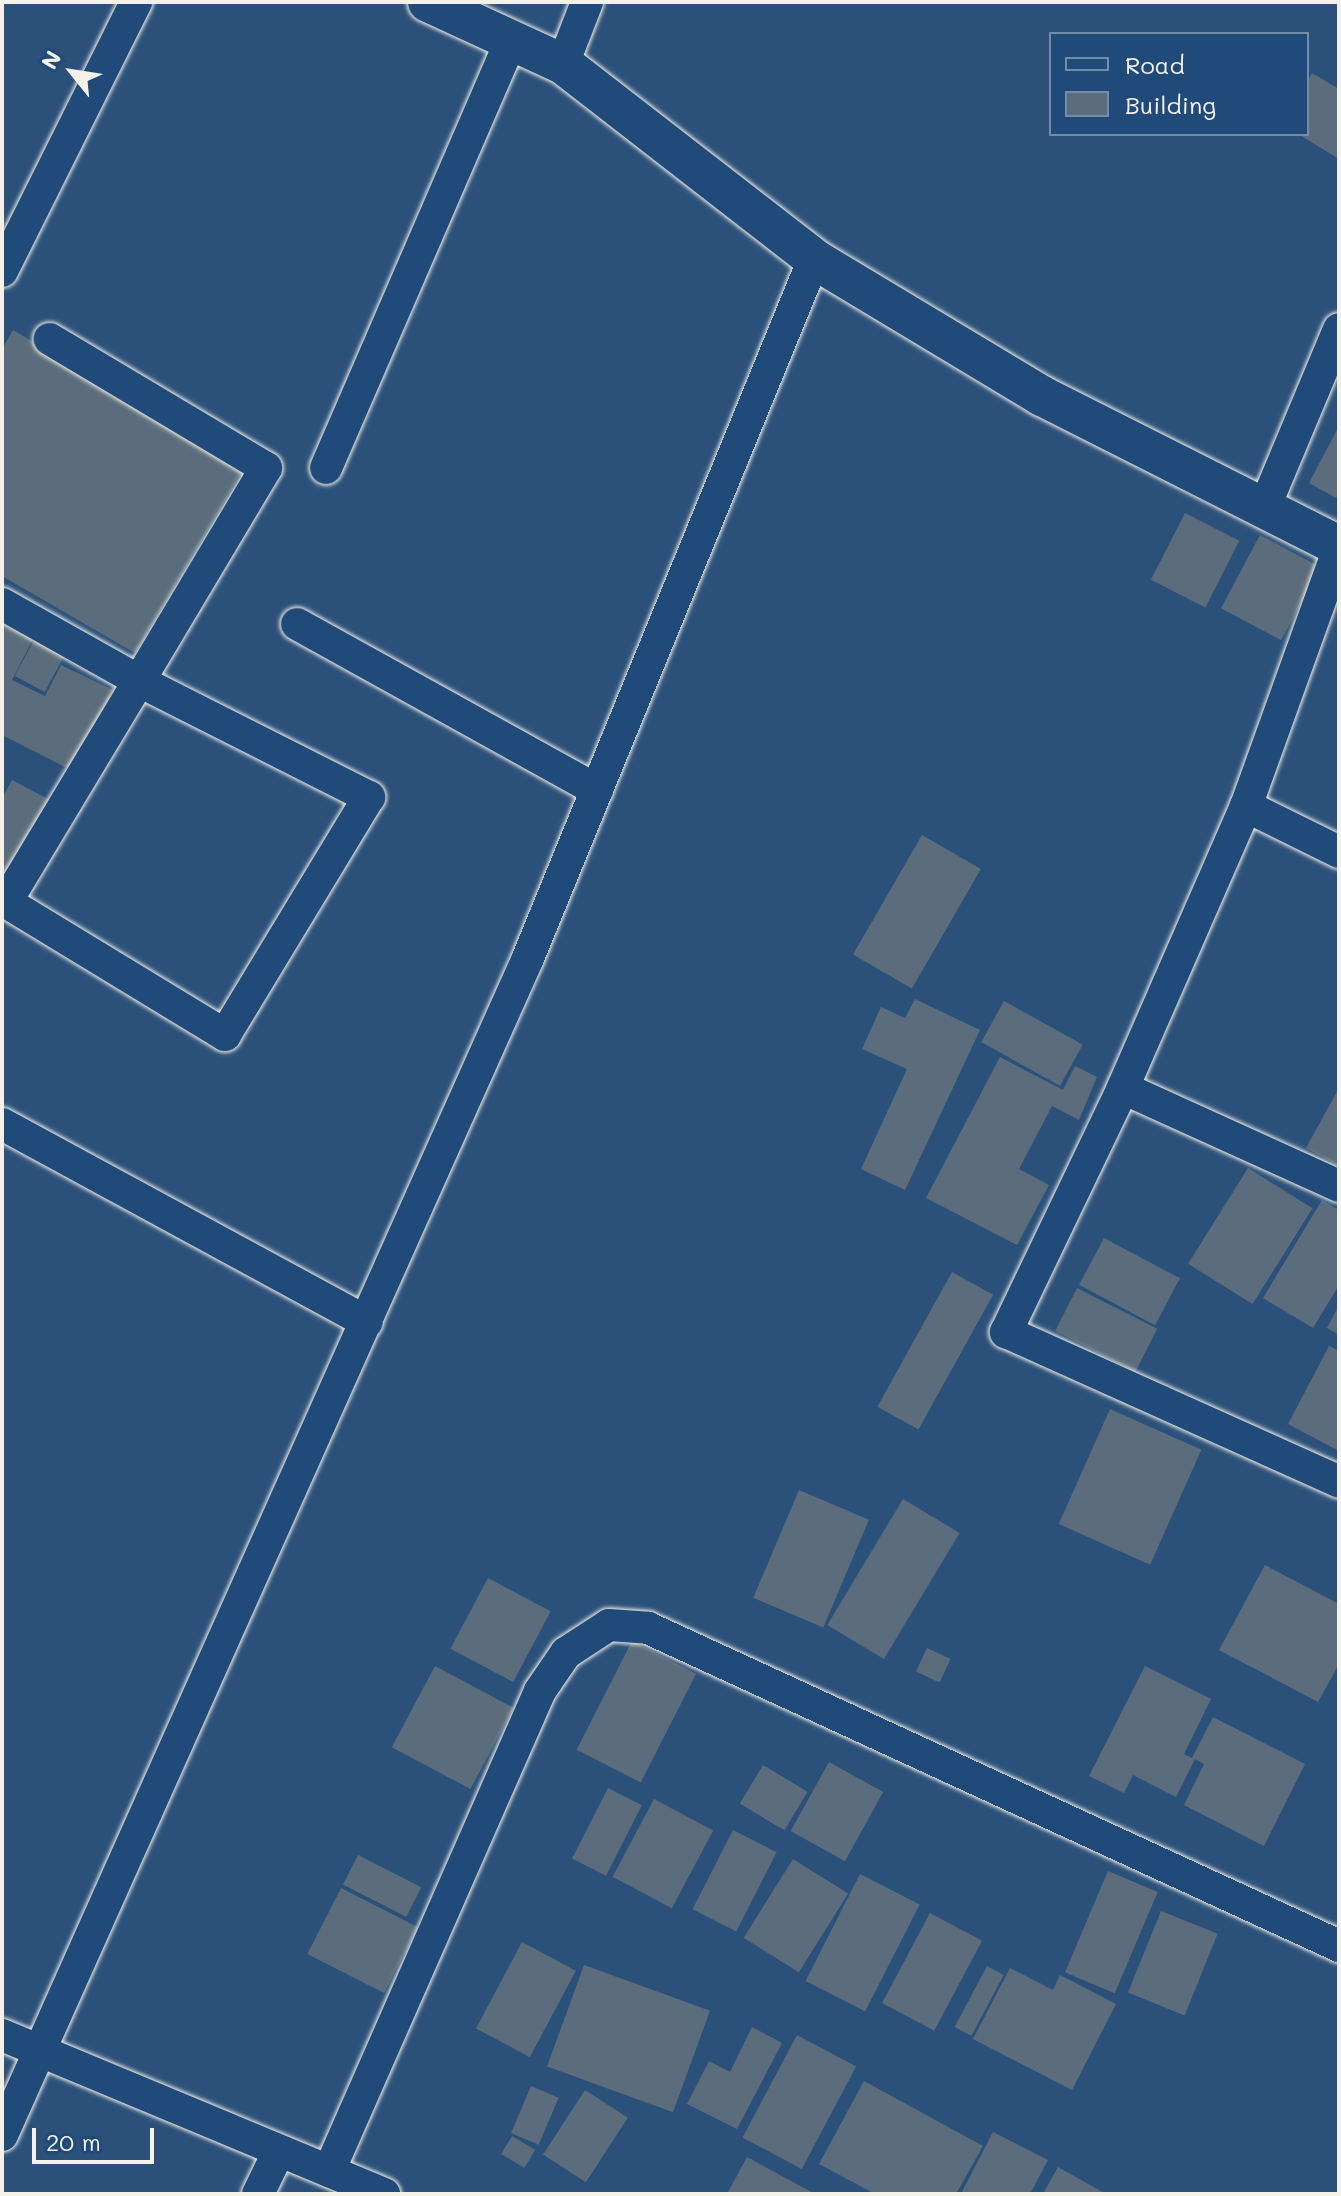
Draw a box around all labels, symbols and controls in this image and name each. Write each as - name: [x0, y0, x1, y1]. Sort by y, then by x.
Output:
- north arrow: [32, 32, 112, 112]
- legend: [1049, 32, 1309, 136]
- text: N: [34, 45, 68, 74]
- text: Road: [1125, 49, 1185, 80]
- text: Building: [1125, 89, 1216, 120]
- scale bar: [36, 2112, 158, 2162]
- text: 20 m: [46, 2126, 101, 2157]

